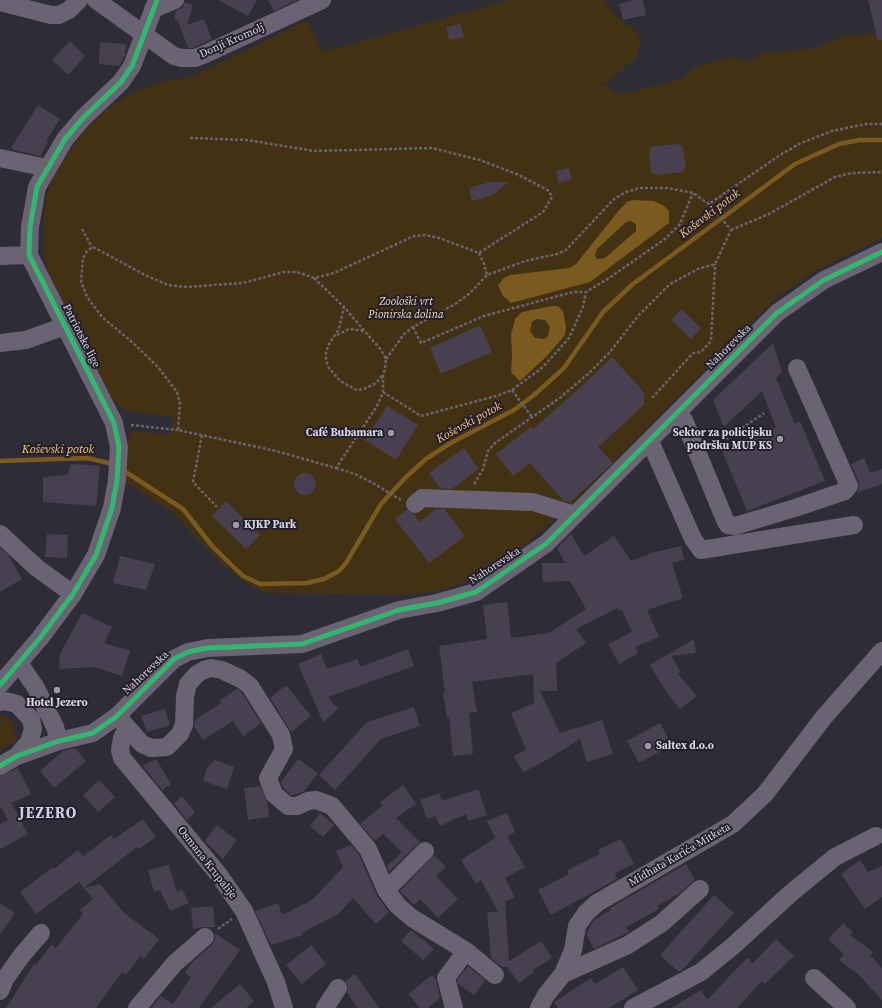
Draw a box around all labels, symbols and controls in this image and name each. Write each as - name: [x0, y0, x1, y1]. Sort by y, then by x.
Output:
- street label: Donji Kromolj: [198, 21, 266, 61]
- water label: Koševski potok: [677, 187, 743, 241]
- park label: Zoološki vrt Pionirska dolina: [368, 295, 444, 321]
- street label: Patriotske lige: [59, 302, 103, 370]
- street label: Nahorevska: [704, 322, 754, 372]
- water label: Koševski potok: [434, 399, 504, 447]
- place label: Café Bubamara: [306, 426, 383, 440]
- place label: Sektor za policijsku podršku MUP KS: [673, 426, 772, 452]
- marker: Café Bubamara: [386, 428, 396, 438]
- marker: Sektor za policijsku podršku MUP KS: [775, 434, 785, 444]
- water label: Koševski potok: [22, 443, 94, 457]
- place label: KJKP Park: [244, 518, 296, 532]
- marker: KJKP Park: [231, 520, 241, 530]
- street label: Nahorevska: [467, 545, 523, 587]
- street label: Nahorevska: [120, 648, 172, 698]
- marker: Hotel Jezero: [52, 685, 62, 695]
- place label: Hotel Jezero: [26, 696, 88, 710]
- place label: Saltex d.o.o: [656, 739, 714, 753]
- marker: Saltex d.o.o: [643, 741, 653, 751]
- district label: JEZERO: [19, 805, 77, 823]
- street label: Midhata Karića Mitketa: [627, 821, 733, 889]
- street label: Osmana Krupalije: [175, 824, 239, 902]

